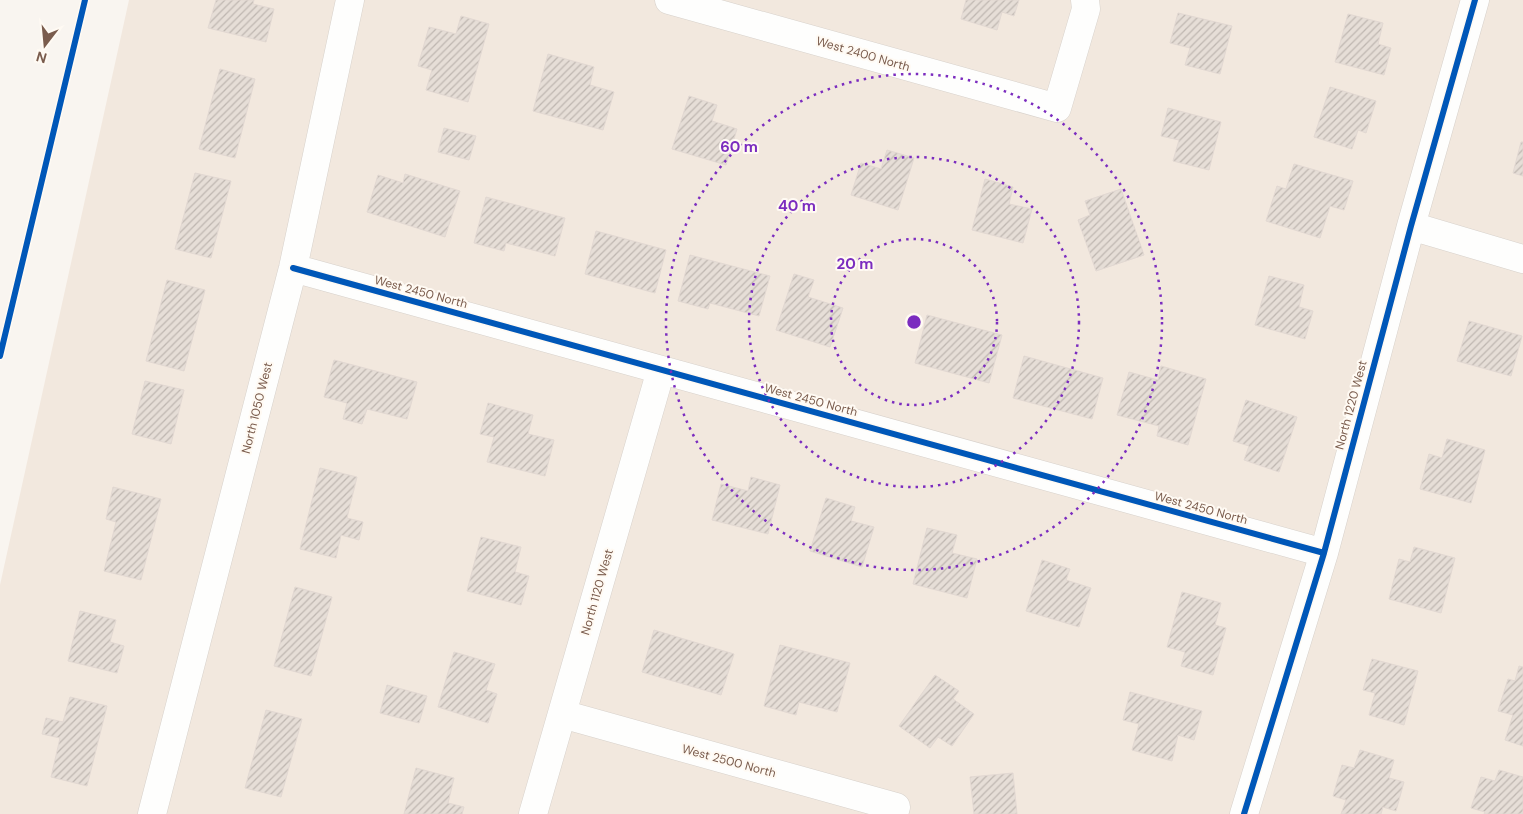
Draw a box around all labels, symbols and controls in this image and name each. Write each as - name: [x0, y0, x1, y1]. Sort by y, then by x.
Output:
- north arrow: [20, 20, 70, 70]
- street label: West 2400 North: [814, 33, 912, 75]
- text: N: [34, 47, 49, 68]
- text: 60 m: [720, 137, 758, 157]
- text: 40 m: [778, 196, 816, 216]
- text: 20 m: [837, 254, 873, 274]
- street label: West 2450 North: [373, 272, 469, 312]
- centre of rings: [905, 313, 923, 331]
- street label: North 1220 West: [1331, 358, 1371, 451]
- street label: North 1050 West: [238, 360, 276, 455]
- street label: West 2450 North: [763, 380, 859, 420]
- street label: West 2450 North: [1153, 488, 1249, 528]
- street label: North 1120 West: [577, 547, 617, 637]
- street label: West 2500 North: [680, 741, 778, 781]

